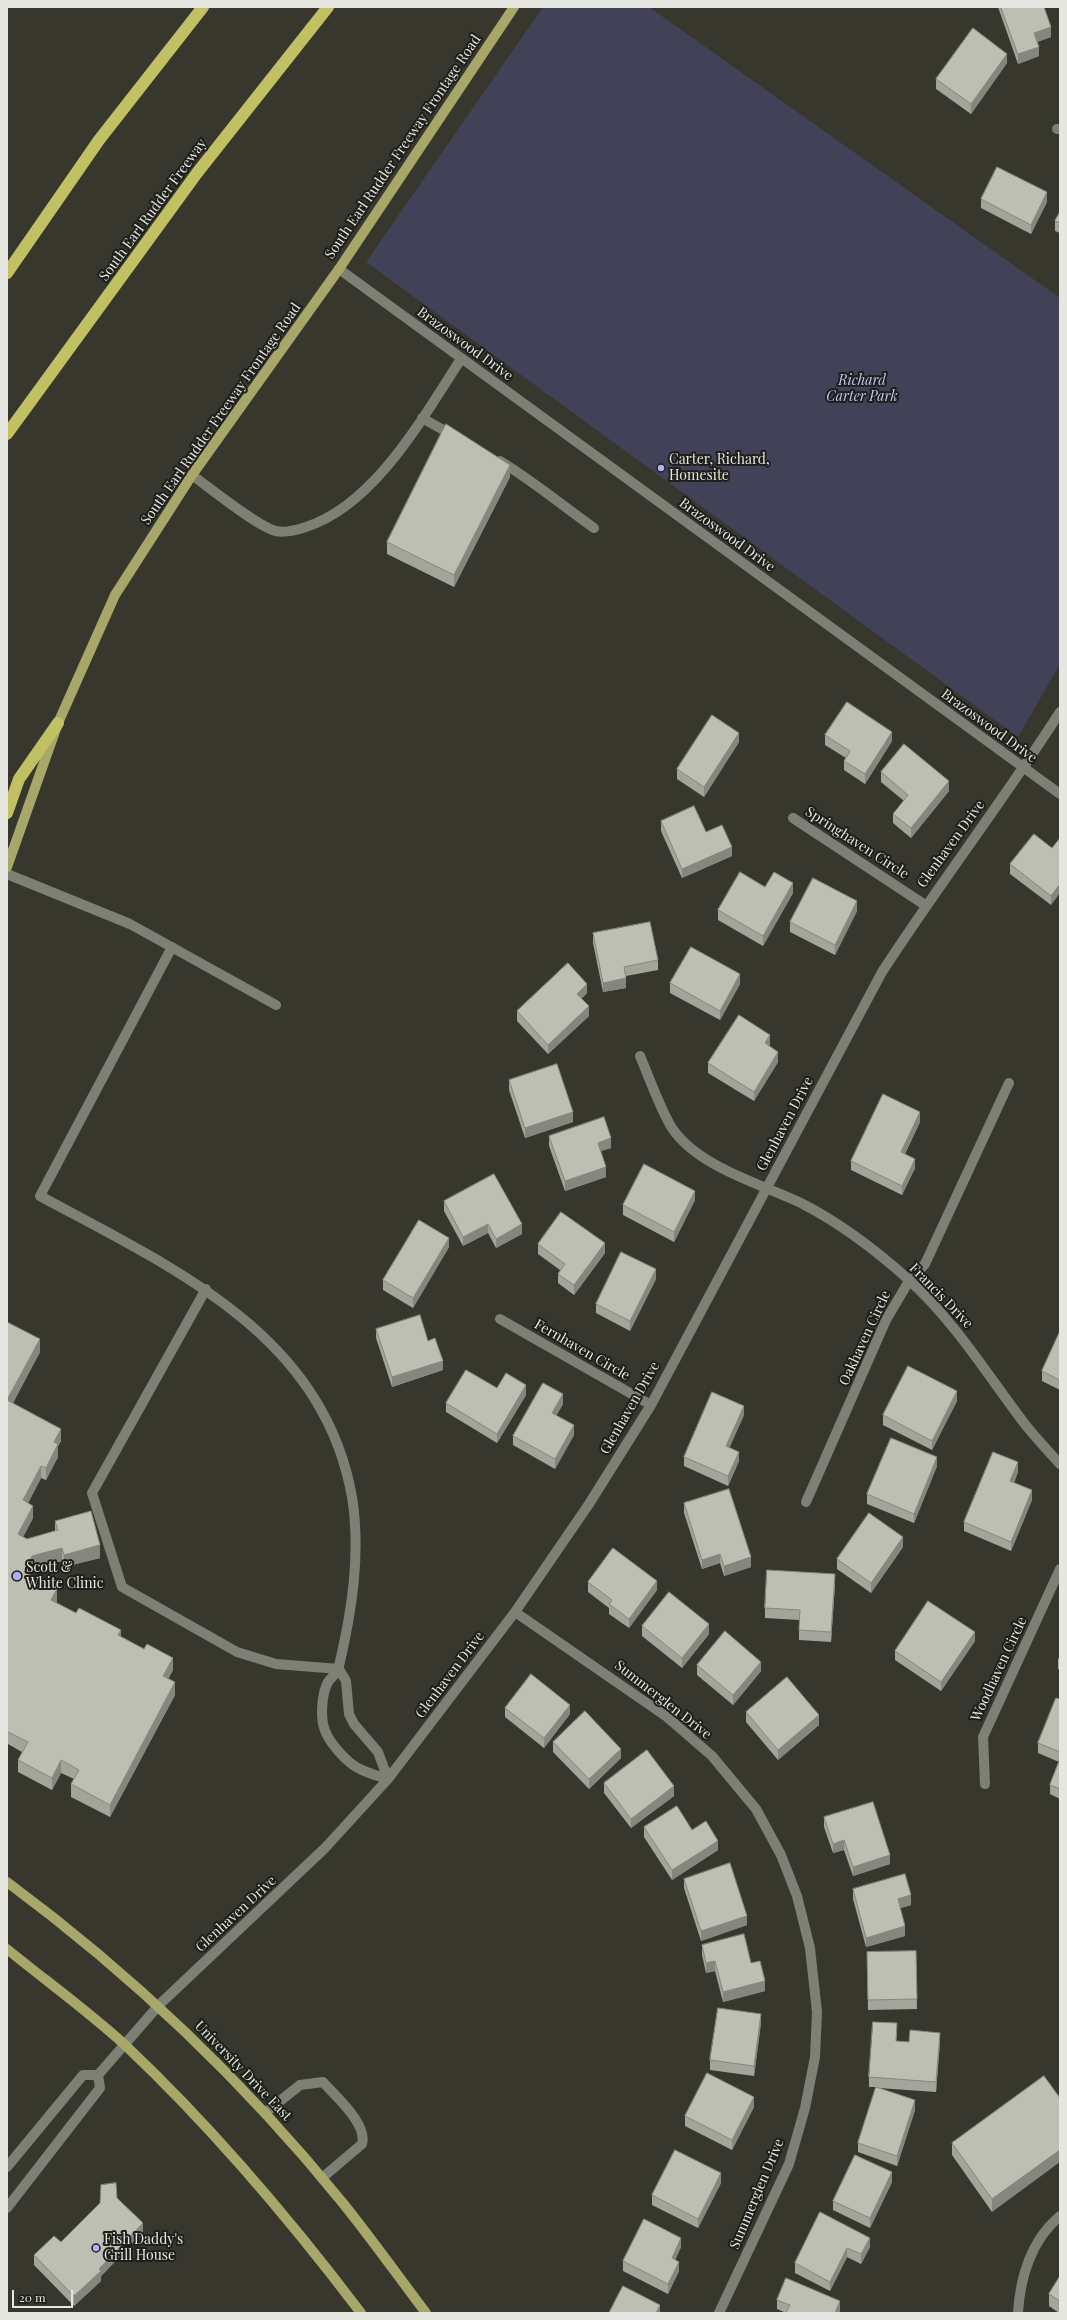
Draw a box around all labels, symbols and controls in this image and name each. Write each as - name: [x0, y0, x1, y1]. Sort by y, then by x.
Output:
- street label: South Earl Rudder Freeway Frontage Road: [321, 32, 485, 262]
- street label: South Earl Rudder Freeway: [96, 136, 210, 284]
- street label: South Earl Rudder Freeway Frontage Road: [138, 300, 304, 528]
- street label: Brazoswood Drive: [414, 304, 516, 384]
- park label: Richard Carter Park: [826, 373, 898, 406]
- place label: Carter, Richard, Homesite: [669, 452, 770, 484]
- marker: Carter, Richard, Homesite: [656, 463, 666, 473]
- street label: Brazoswood Drive: [676, 495, 778, 575]
- street label: Brazoswood Drive: [938, 686, 1040, 766]
- street label: Glenhaven Drive: [914, 797, 988, 891]
- street label: Springhaven Circle: [802, 803, 912, 883]
- street label: Glenhaven Drive: [753, 1074, 817, 1174]
- street label: Francis Drive: [906, 1260, 976, 1332]
- street label: Oakhaven Circle: [836, 1288, 894, 1388]
- street label: Fernhaven Circle: [531, 1316, 633, 1384]
- street label: Glenhaven Drive: [597, 1359, 663, 1457]
- place label: Scott & White Clinic: [26, 1560, 103, 1592]
- marker: Scott & White Clinic: [11, 1570, 23, 1582]
- street label: Woodhaven Circle: [967, 1614, 1031, 1724]
- street label: Glenhaven Drive: [412, 1628, 488, 1722]
- street label: Summerglen Drive: [611, 1657, 715, 1743]
- street label: Glenhaven Drive: [192, 1872, 280, 1956]
- street label: University Drive East: [191, 2018, 295, 2124]
- street label: Summerglen Drive: [726, 2136, 788, 2252]
- place label: Fish Daddy's Grill House: [104, 2232, 183, 2264]
- marker: Fish Daddy's Grill House: [91, 2243, 101, 2253]
- scale bar: [14, 2282, 75, 2308]
- text: 20 m: [19, 2289, 46, 2305]

